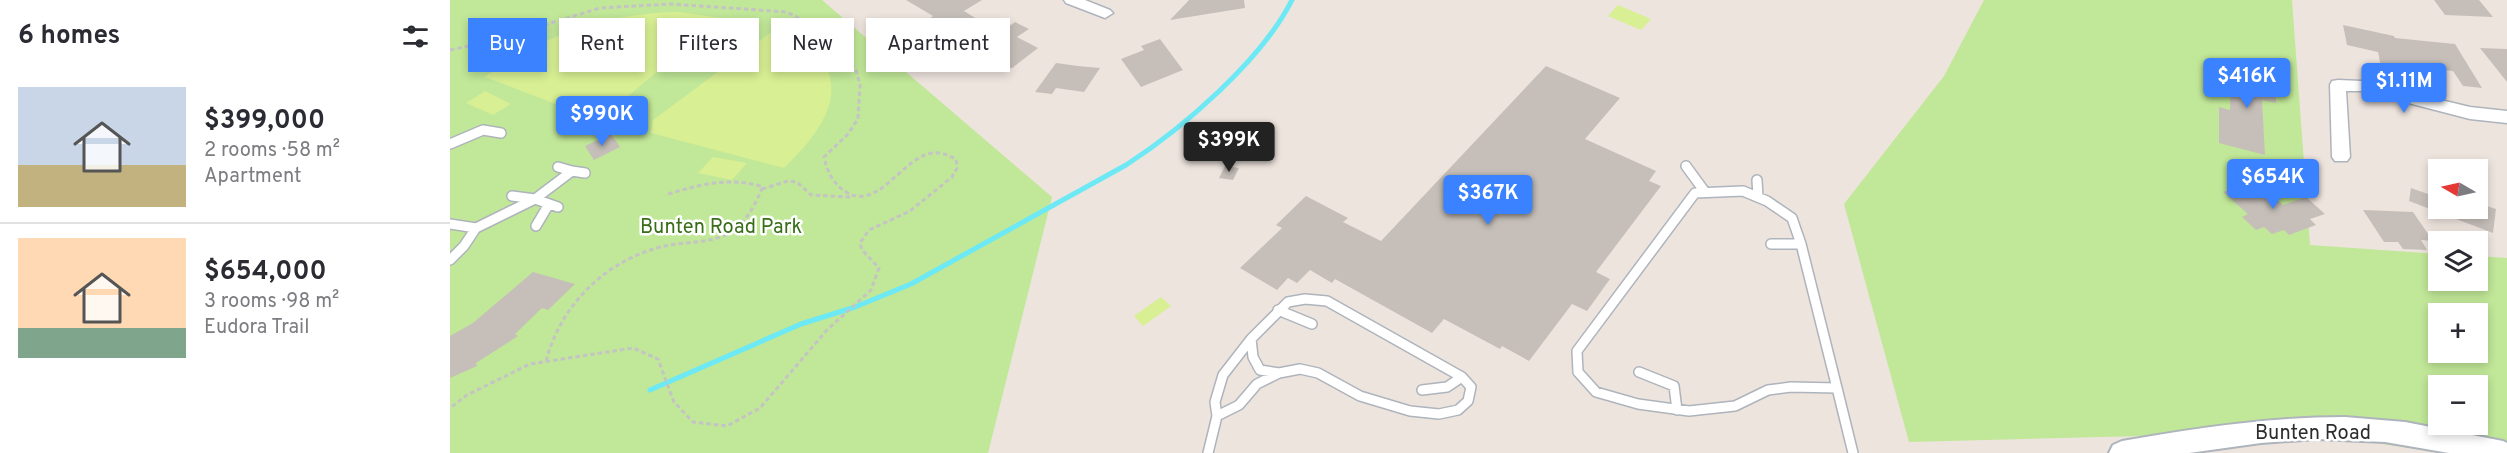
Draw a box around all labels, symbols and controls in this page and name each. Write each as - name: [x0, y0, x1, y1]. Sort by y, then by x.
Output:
- chip: Buy: [468, 18, 547, 72]
- chip: Rent: [559, 18, 645, 72]
- chip: Filters: [657, 18, 759, 72]
- chip: New: [771, 18, 854, 72]
- chip: Apartment: [866, 18, 1010, 72]
- text: 6 homes: [18, 20, 120, 53]
- icon: filters: [399, 20, 432, 53]
- pin: $416K: [2205, 58, 2289, 109]
- pin: $1.11M: [2355, 63, 2453, 114]
- text: $416K: [2217, 64, 2277, 90]
- text: $1.11M: [2375, 69, 2433, 95]
- pin: $990K: [560, 96, 644, 147]
- text: $990K: [570, 102, 634, 128]
- text: $399,000: [204, 105, 325, 138]
- icon: home: [66, 111, 138, 183]
- pin: $399K: [1187, 122, 1271, 173]
- text: $399K: [1198, 128, 1260, 154]
- text: 2 rooms · 58 m²: [204, 138, 340, 164]
- pin: $654K: [2231, 159, 2315, 210]
- north arrow: [2428, 159, 2488, 219]
- map controls: [2428, 159, 2488, 435]
- text: Apartment: [204, 164, 302, 190]
- text: $654K: [2241, 165, 2305, 191]
- pin: $367K: [1446, 175, 1530, 226]
- text: $367K: [1457, 181, 1519, 207]
- park label: Bunten Road Park: [640, 215, 802, 241]
- button: layers: [2428, 231, 2488, 291]
- text: $654,000: [204, 256, 327, 289]
- icon: home: [66, 262, 138, 334]
- text: 3 rooms · 98 m²: [204, 289, 339, 315]
- button: +: [2428, 303, 2488, 363]
- text: Eudora Trail: [204, 315, 309, 341]
- button: −: [2428, 375, 2488, 435]
- street label: Bunten Road: [2255, 421, 2371, 447]

